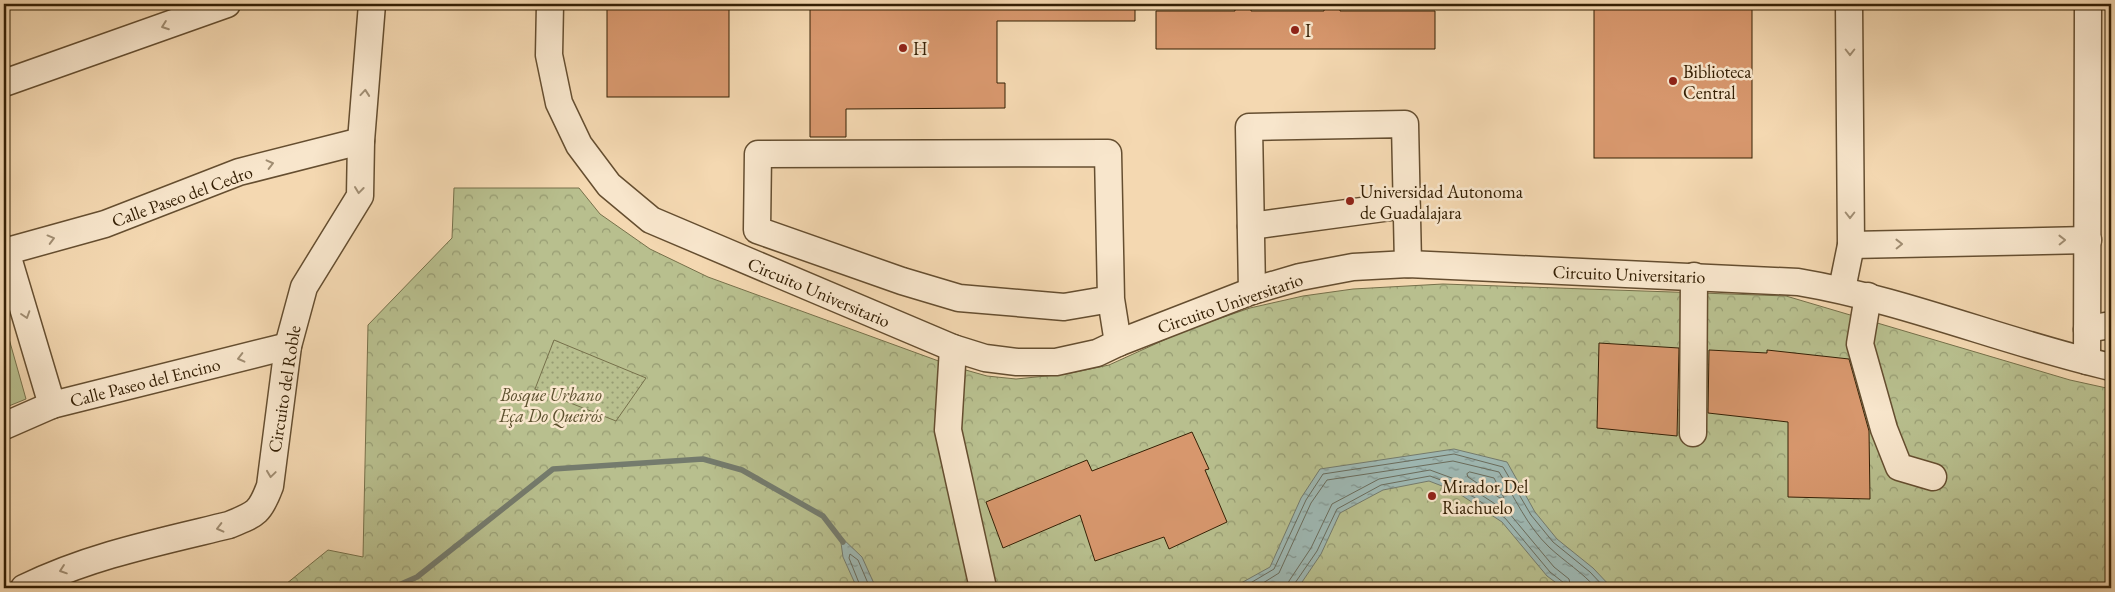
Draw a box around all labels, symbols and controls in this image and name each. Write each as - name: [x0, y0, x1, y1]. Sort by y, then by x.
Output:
- place label: I: [1305, 19, 1311, 42]
- one-way arrow: [161, 20, 169, 30]
- marker: I: [1289, 24, 1301, 36]
- place label: H: [913, 37, 928, 60]
- marker: H: [897, 42, 909, 54]
- one-way arrow: [1845, 49, 1855, 57]
- place label: Biblioteca Central: [1683, 60, 1752, 104]
- marker: Biblioteca Central: [1667, 75, 1679, 87]
- one-way arrow: [359, 89, 370, 97]
- one-way arrow: [266, 159, 275, 170]
- street label: Calle Paseo del Cedro: [108, 160, 256, 232]
- place label: Universidad Autonoma de Guadalajara: [1360, 180, 1524, 224]
- one-way arrow: [354, 186, 365, 194]
- marker: Universidad Autonoma de Guadalajara: [1344, 195, 1356, 207]
- one-way arrow: [1845, 212, 1855, 219]
- one-way arrow: [46, 234, 55, 245]
- one-way arrow: [2058, 235, 2066, 245]
- one-way arrow: [1896, 239, 1904, 249]
- street label: Circuito Universitario: [744, 252, 894, 332]
- street label: Circuito Universitario: [1552, 260, 1706, 288]
- street label: Circuito Universitario: [1154, 267, 1306, 339]
- one-way arrow: [20, 310, 30, 318]
- street label: Circuito del Roble: [263, 324, 305, 454]
- street label: Calle Paseo del Encino: [67, 352, 223, 412]
- one-way arrow: [236, 352, 245, 363]
- park label: Bosque Urbano Eça Do Queirós: [498, 383, 604, 428]
- one-way arrow: [266, 470, 277, 478]
- place label: Mirador Del Riachuelo: [1442, 475, 1528, 519]
- marker: Mirador Del Riachuelo: [1426, 490, 1438, 502]
- one-way arrow: [215, 522, 224, 533]
- one-way arrow: [59, 564, 67, 574]

